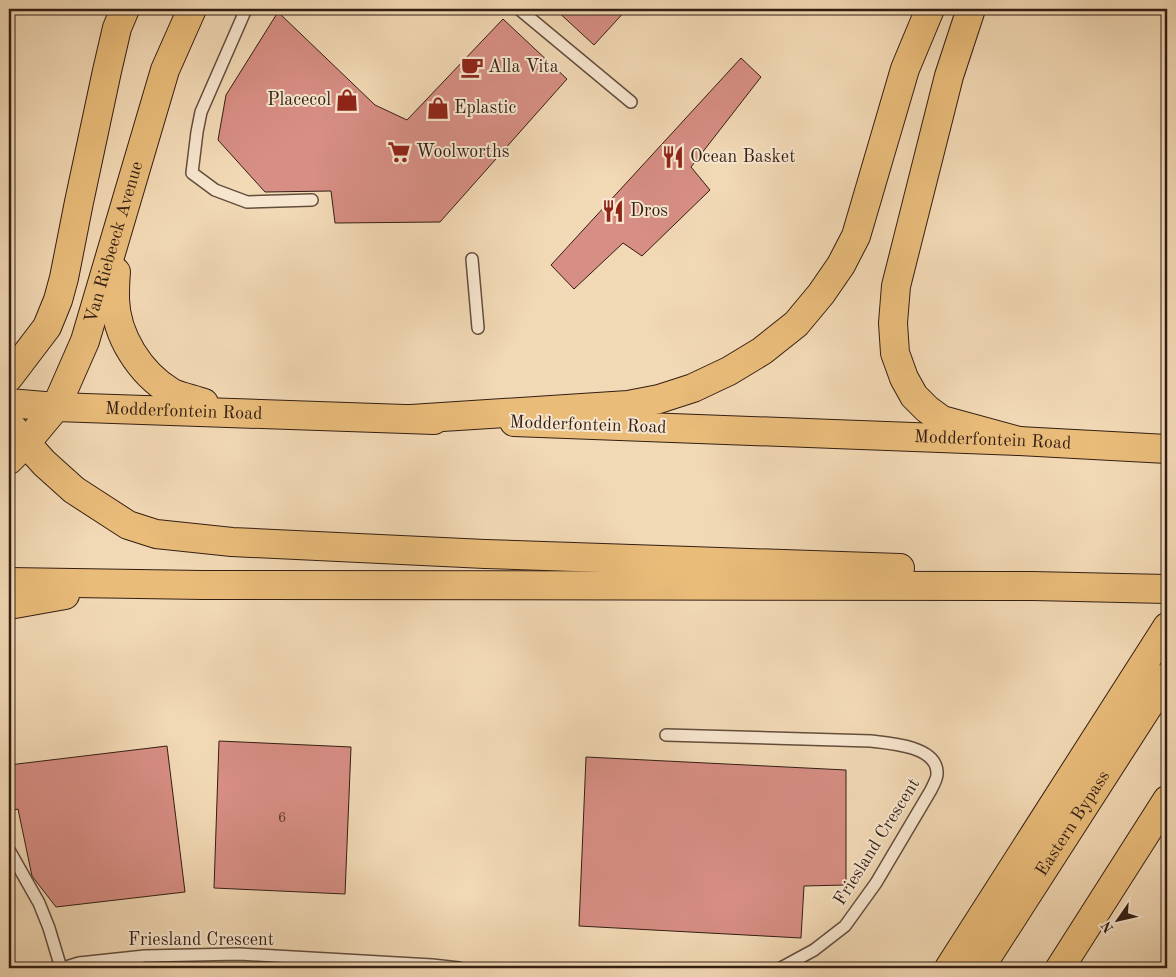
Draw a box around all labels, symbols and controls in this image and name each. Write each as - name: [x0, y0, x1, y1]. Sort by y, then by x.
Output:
- cafe icon: Alla Vita: [459, 54, 485, 80]
- place label: Alla Vita: [488, 58, 559, 76]
- shop icon: Placecol: [334, 87, 360, 113]
- place label: Placecol: [267, 91, 331, 109]
- shop icon: Eplastic: [425, 95, 451, 121]
- place label: Eplastic: [454, 99, 516, 117]
- supermarket icon: Woolworths: [386, 139, 412, 165]
- place label: Woolworths: [416, 143, 510, 161]
- restaurant icon: Ocean Basket: [660, 144, 686, 170]
- place label: Ocean Basket: [690, 148, 795, 166]
- street label: Van Riebeeck Avenue: [82, 159, 147, 325]
- restaurant icon: Dros: [600, 198, 626, 224]
- place label: Dros: [630, 202, 668, 220]
- street label: Modderfontein Road: [105, 400, 263, 423]
- street label: Modderfontein Road: [509, 413, 667, 437]
- street label: Modderfontein Road: [914, 428, 1072, 453]
- street label: Eastern Bypass: [1033, 767, 1114, 879]
- street label: Friesland Crescent: [831, 775, 923, 909]
- house number: 6: [278, 811, 286, 826]
- north arrow: [1094, 894, 1144, 944]
- text: N: [1099, 918, 1117, 935]
- street label: Friesland Crescent: [128, 931, 274, 949]

